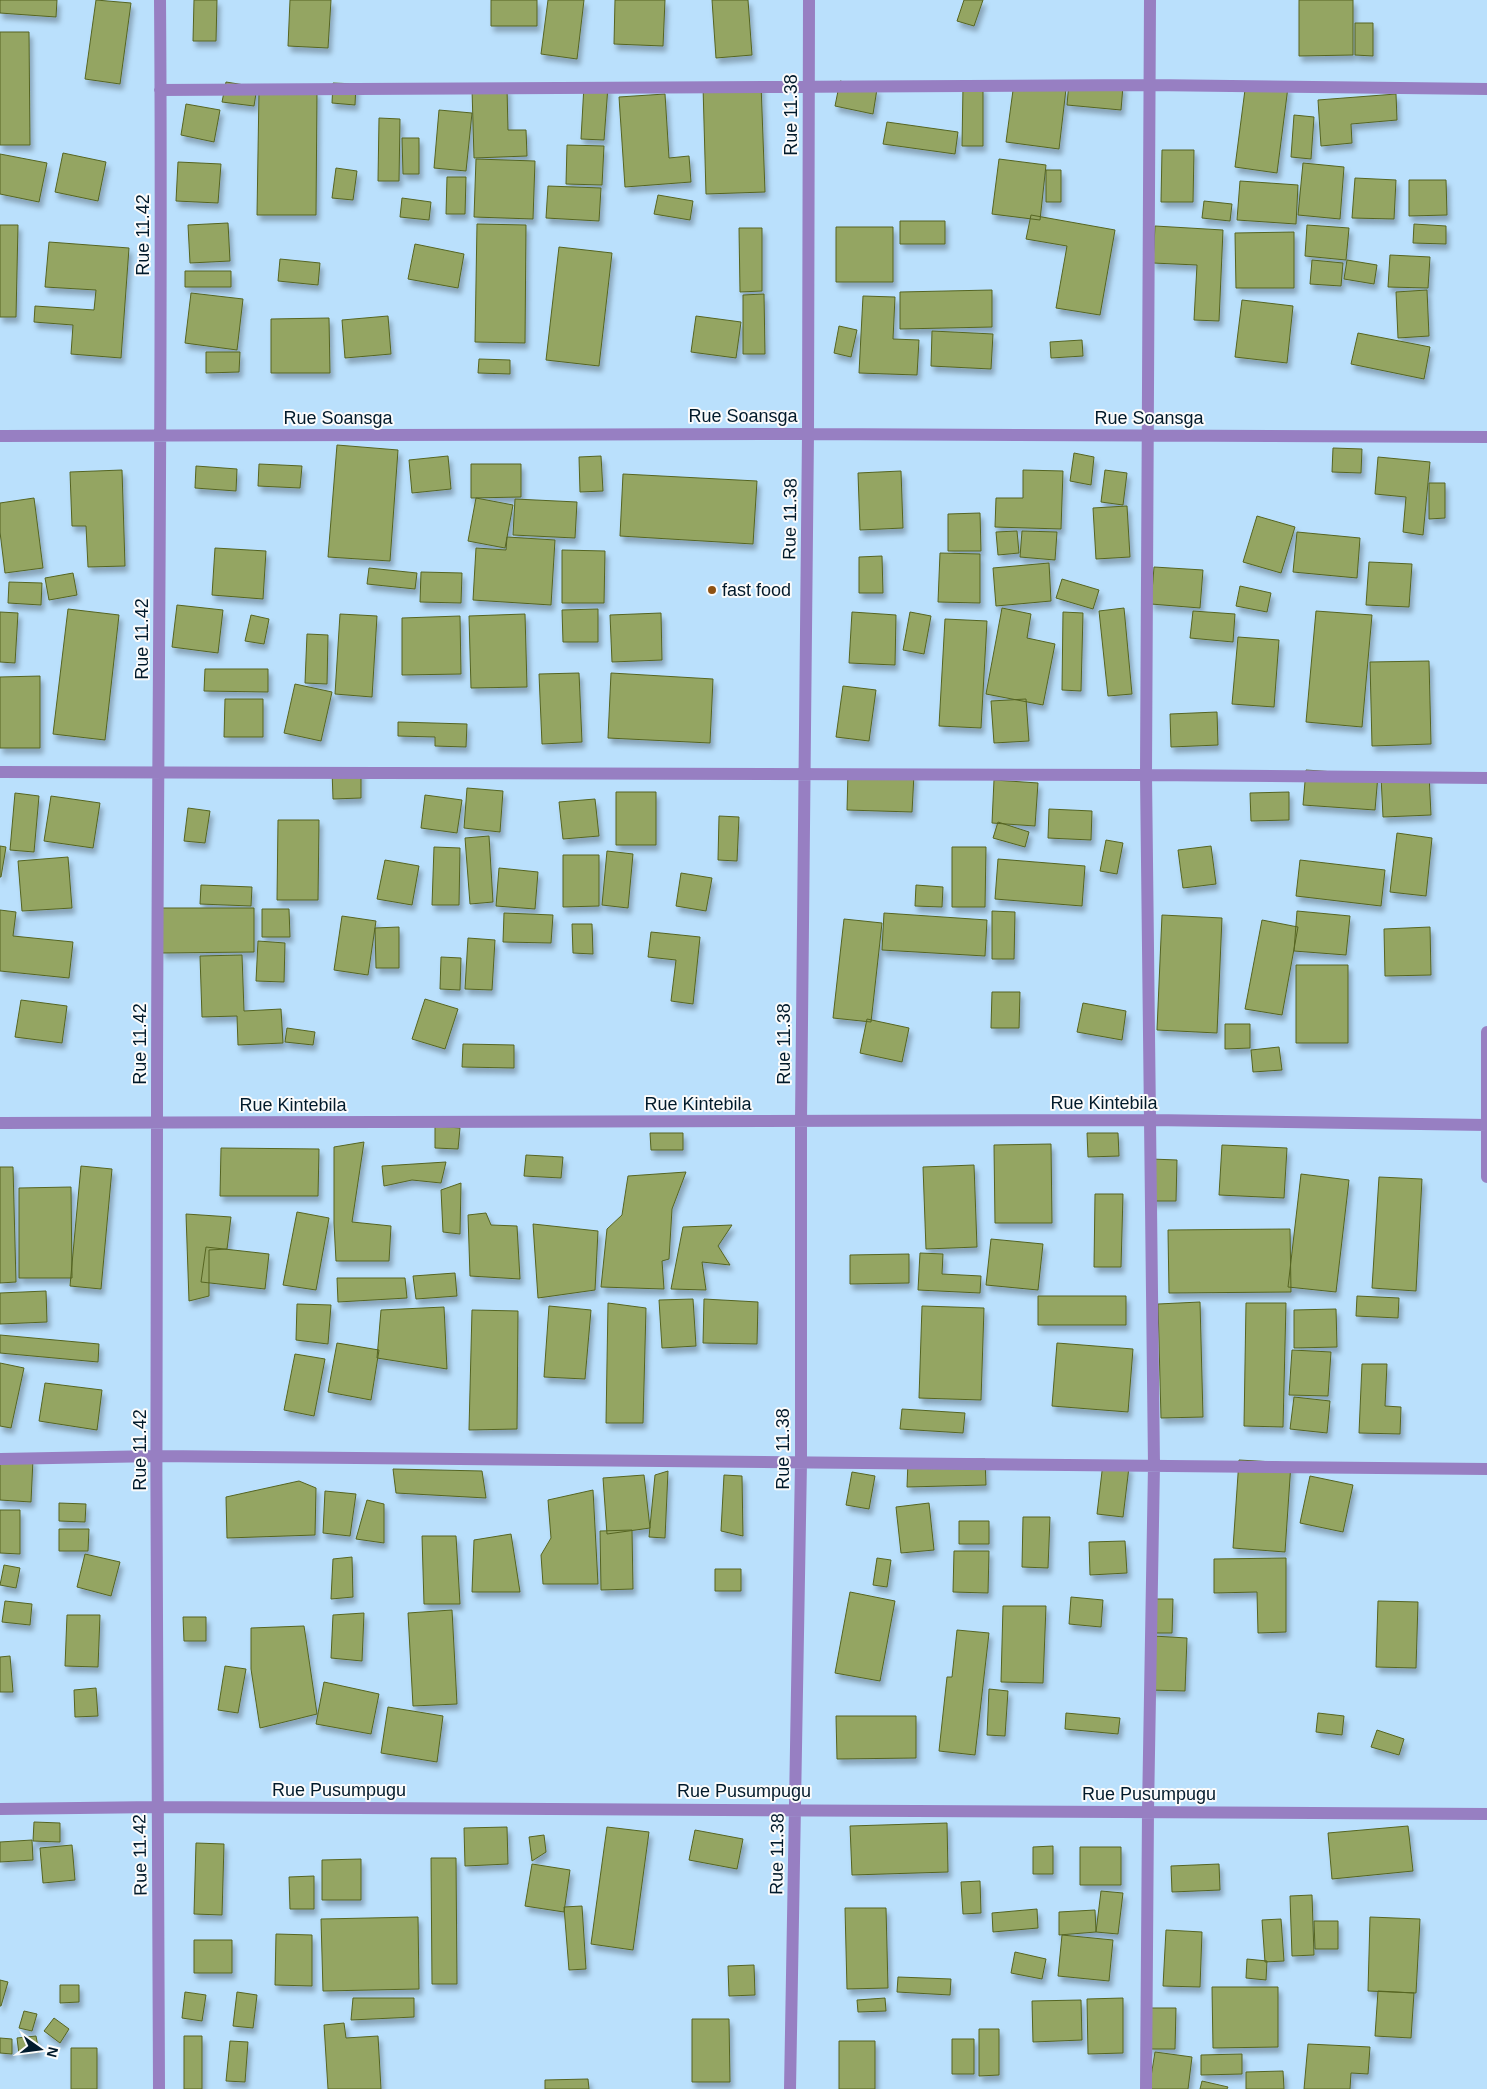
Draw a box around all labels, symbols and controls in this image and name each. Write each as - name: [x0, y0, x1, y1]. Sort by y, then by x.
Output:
- street label: Rue 11.38: [781, 74, 801, 156]
- street label: Rue 11.42: [133, 194, 153, 276]
- street label: Rue Soansga: [688, 406, 799, 426]
- street label: Rue Soansga: [283, 408, 394, 428]
- street label: Rue Soansga: [1094, 408, 1205, 428]
- street label: Rue 11.38: [779, 478, 801, 560]
- place label: fast food: [722, 580, 791, 600]
- marker: fast food: [706, 584, 718, 596]
- street label: Rue 11.42: [132, 598, 152, 680]
- street label: Rue 11.42: [130, 1003, 150, 1085]
- street label: Rue 11.38: [774, 1003, 794, 1085]
- street label: Rue Kintebila: [1050, 1093, 1159, 1113]
- street label: Rue Kintebila: [644, 1094, 753, 1114]
- street label: Rue Kintebila: [239, 1095, 348, 1115]
- street label: Rue 11.38: [773, 1408, 793, 1490]
- street label: Rue 11.42: [130, 1409, 150, 1491]
- street label: Rue Pusumpugu: [272, 1780, 406, 1800]
- street label: Rue Pusumpugu: [677, 1781, 811, 1801]
- street label: Rue Pusumpugu: [1082, 1784, 1216, 1804]
- street label: Rue 11.38: [766, 1813, 788, 1895]
- street label: Rue 11.42: [129, 1814, 151, 1896]
- north arrow: [15, 2024, 65, 2074]
- text: N: [44, 2045, 62, 2059]

